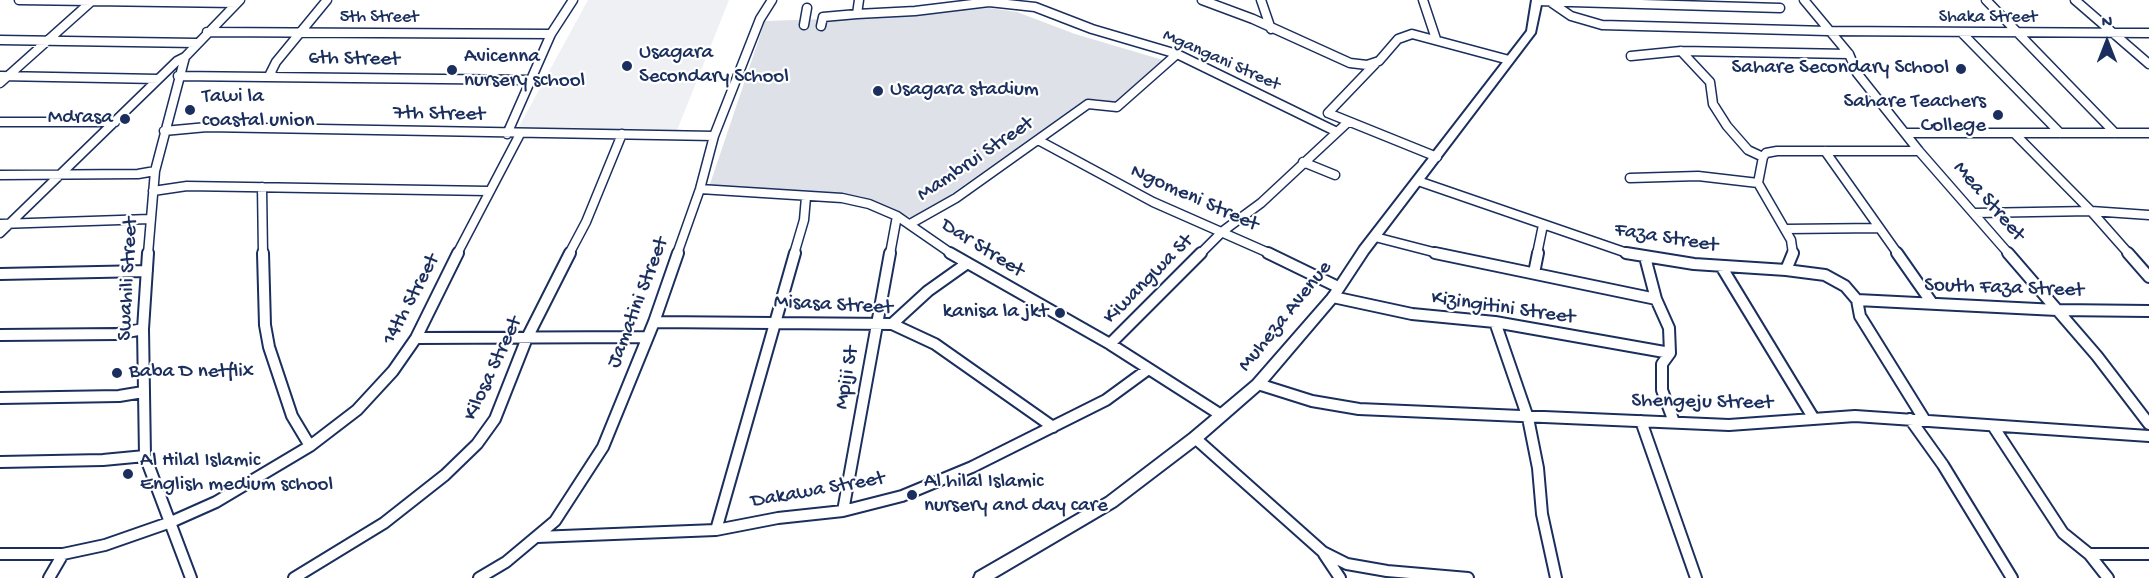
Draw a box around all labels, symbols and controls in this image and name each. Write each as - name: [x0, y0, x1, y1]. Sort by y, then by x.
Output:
- street label: 5th Street: [340, 7, 418, 29]
- street label: Shaka Street: [1939, 7, 2037, 29]
- north arrow: [2077, 12, 2137, 72]
- text: N: [2102, 14, 2112, 33]
- street label: Mgangani Street: [1159, 25, 1283, 97]
- place label: Usagara Secondary School: [639, 41, 789, 91]
- place label: Avicenna nursery school: [464, 45, 585, 95]
- street label: 6th Street: [308, 47, 400, 73]
- place label: Sahare Secondary School: [1732, 56, 1949, 82]
- marker: Usagara Secondary School: [620, 59, 634, 73]
- marker: Sahare Secondary School: [1954, 62, 1968, 76]
- marker: Avicenna nursery school: [445, 63, 459, 77]
- place label: Usagara stadium: [890, 78, 1039, 104]
- marker: Usagara stadium: [871, 84, 885, 98]
- place label: Tawi la coastal union: [202, 85, 315, 135]
- place label: Sahare Teachers College: [1843, 90, 1986, 140]
- street label: 7th Street: [393, 102, 485, 128]
- marker: Tawi la coastal union: [183, 103, 197, 117]
- place label: Mdrasa: [48, 106, 113, 132]
- marker: Sahare Teachers College: [1991, 108, 2005, 122]
- marker: Mdrasa: [118, 112, 132, 126]
- street label: Mambrui Street: [913, 112, 1039, 208]
- street label: Mea Street: [1946, 157, 2030, 247]
- street label: Ngomeni Street: [1126, 159, 1262, 239]
- street label: Dar Street: [936, 213, 1028, 285]
- street label: Swahili Street: [113, 217, 145, 341]
- street label: Faza Street: [1613, 218, 1719, 260]
- street label: Kiwangwa St: [1099, 230, 1199, 330]
- street label: Jamatini Street: [603, 234, 675, 372]
- street label: 14th Street: [378, 250, 446, 350]
- street label: Muheza Avenue: [1234, 256, 1338, 378]
- street label: South Faza Street: [1924, 274, 2084, 304]
- street label: Kizingitini Street: [1429, 286, 1577, 332]
- street label: Misasa Street: [773, 290, 893, 322]
- place label: kanisa la jkt: [943, 300, 1048, 326]
- marker: kanisa la jkt: [1053, 306, 1067, 320]
- street label: Kilosa Street: [459, 313, 529, 425]
- street label: Mpiji St: [830, 345, 866, 411]
- place label: Baba D netflix: [129, 360, 254, 386]
- marker: Baba D netflix: [110, 366, 124, 380]
- street label: Shengeju Street: [1631, 389, 1773, 417]
- place label: Al Hilal Islamic English medium school: [140, 449, 333, 499]
- marker: Al Hilal Islamic English medium school: [121, 467, 135, 481]
- street label: Dakawa Street: [749, 467, 887, 515]
- place label: Al hilal Islamic nursery and day care: [924, 470, 1108, 520]
- marker: Al hilal Islamic nursery and day care: [905, 488, 919, 502]

